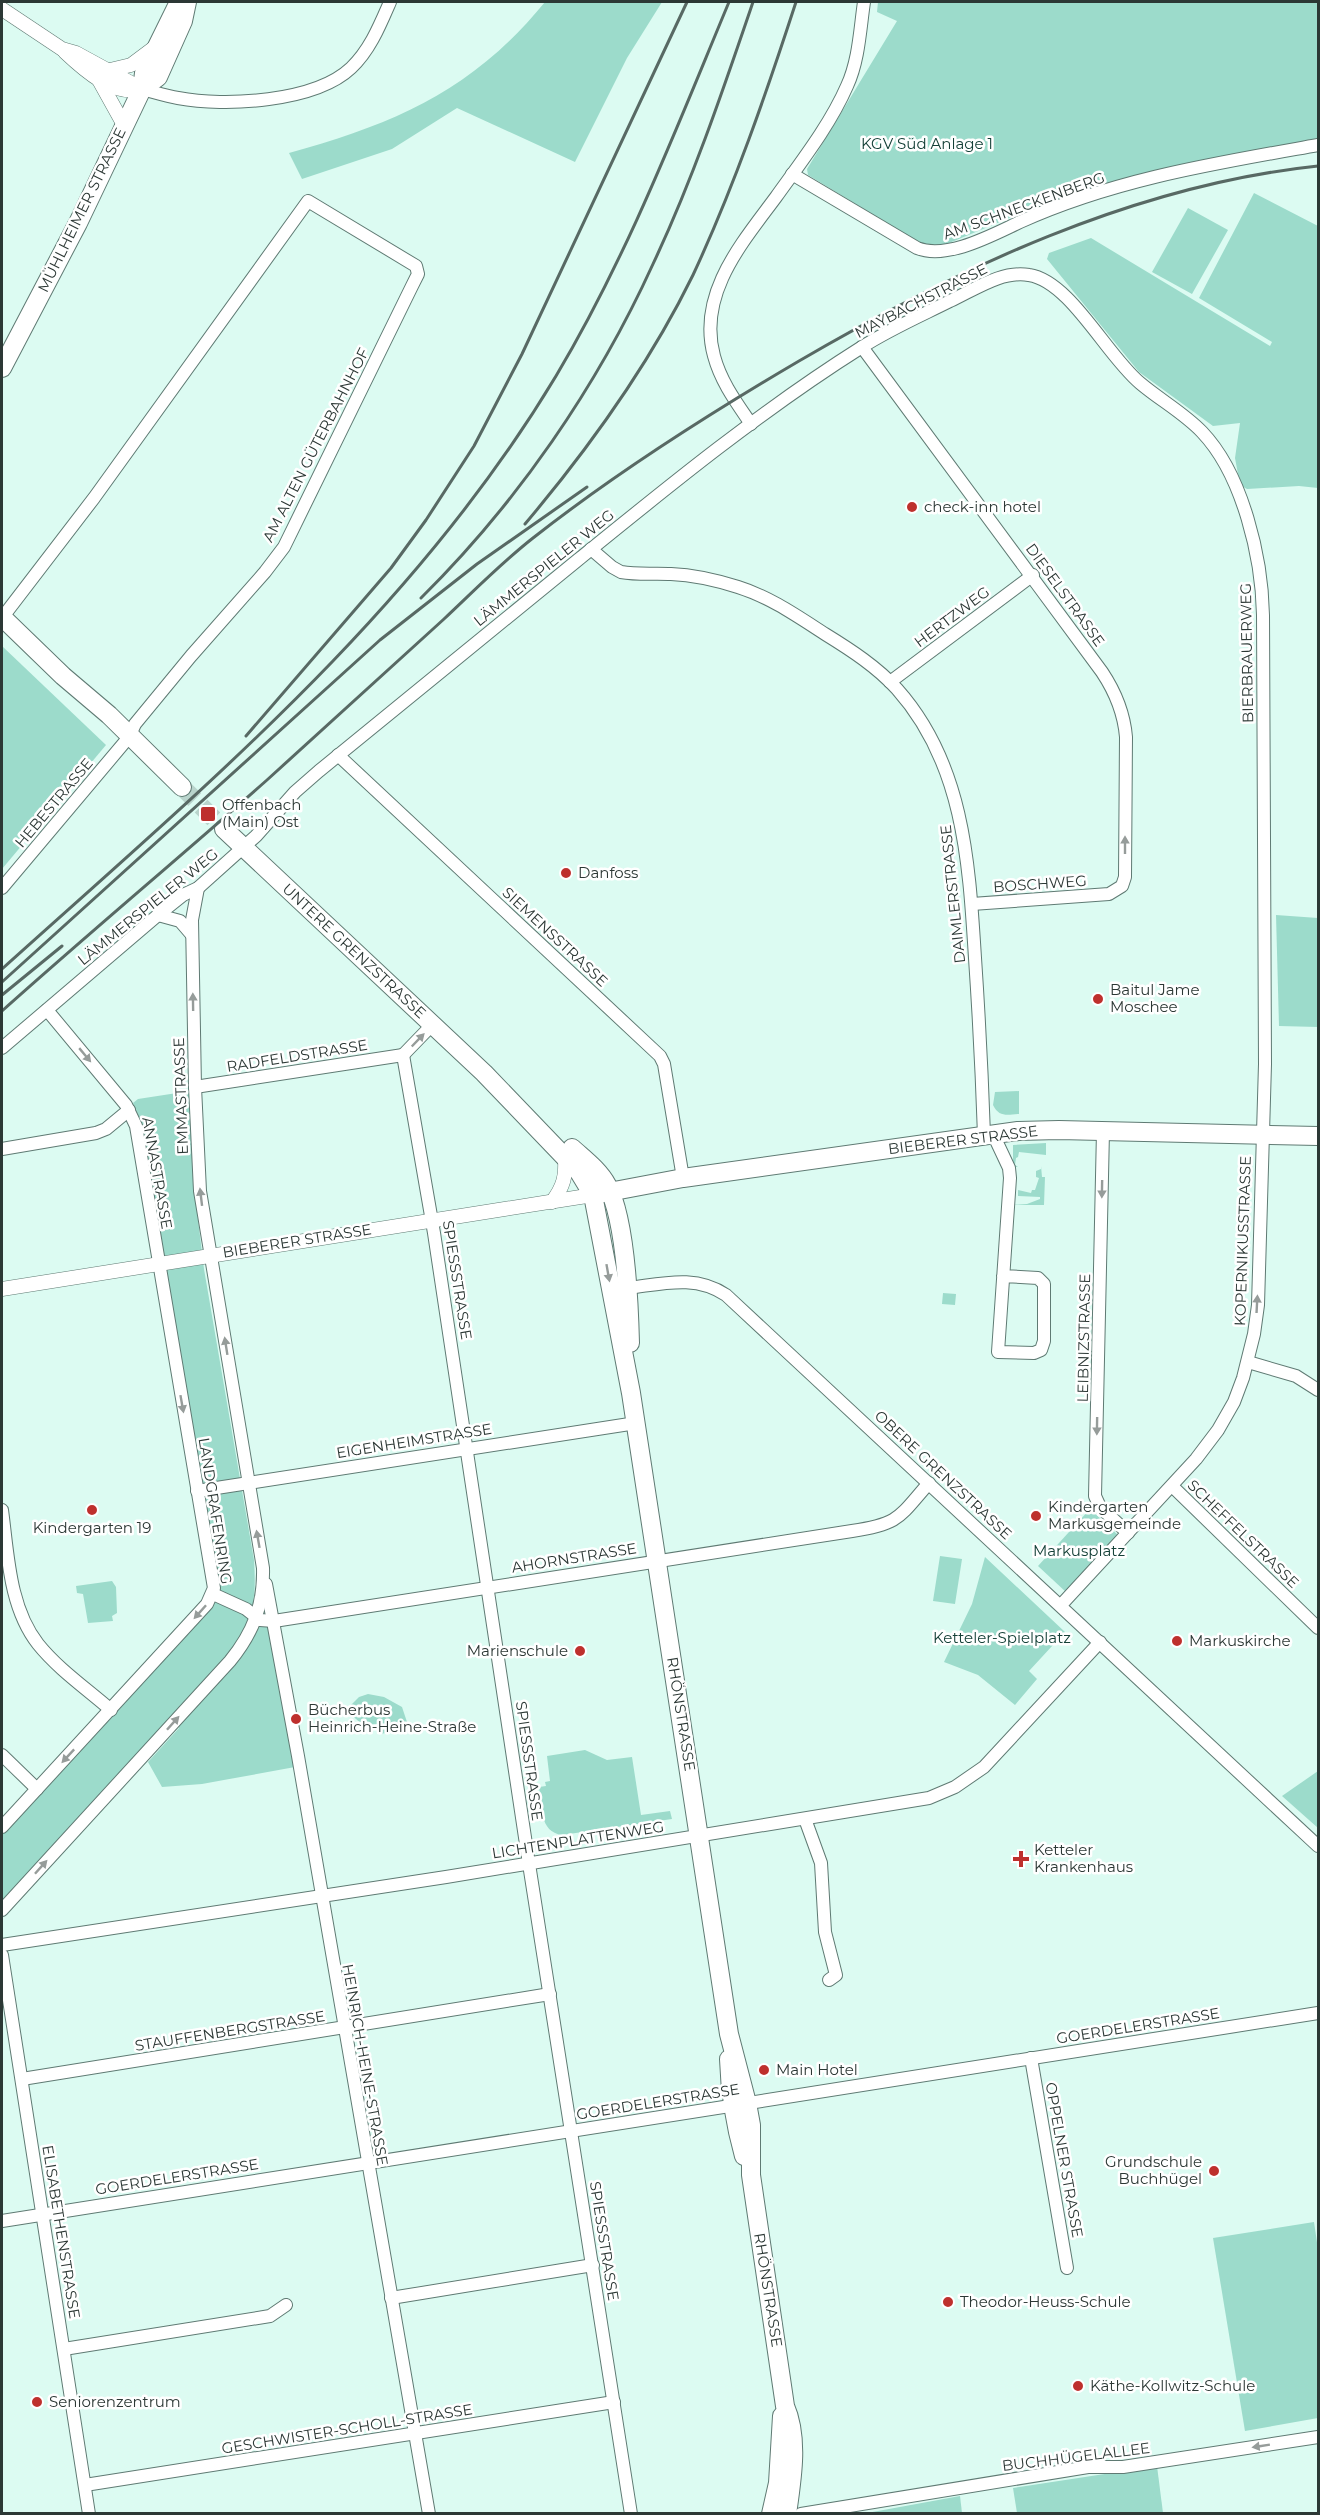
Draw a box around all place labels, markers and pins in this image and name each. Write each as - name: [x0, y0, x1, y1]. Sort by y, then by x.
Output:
- place label: check-inn hotel: [924, 497, 1041, 516]
- marker: check-inn hotel: [905, 500, 919, 514]
- place label: Offenbach (Main) Ost: [222, 795, 301, 831]
- marker: Offenbach (Main) Ost: [199, 805, 217, 823]
- place label: Danfoss: [578, 863, 638, 882]
- marker: Danfoss: [559, 866, 573, 880]
- place label: Baitul Jame Moschee: [1110, 980, 1200, 1016]
- marker: Baitul Jame Moschee: [1091, 992, 1105, 1006]
- place label: Kindergarten Markusgemeinde: [1048, 1497, 1181, 1533]
- marker: Kindergarten 19: [85, 1503, 99, 1517]
- marker: Kindergarten Markusgemeinde: [1029, 1509, 1043, 1523]
- place label: Kindergarten 19: [33, 1518, 151, 1537]
- place label: Markuskirche: [1189, 1631, 1291, 1650]
- marker: Markuskirche: [1170, 1634, 1184, 1648]
- place label: Marienschule: [467, 1641, 568, 1660]
- marker: Marienschule: [573, 1644, 587, 1658]
- place label: Bücherbus Heinrich-Heine-Straße: [308, 1700, 476, 1736]
- marker: Bücherbus Heinrich-Heine-Straße: [289, 1712, 303, 1726]
- place label: Ketteler Krankenhaus: [1034, 1840, 1133, 1876]
- marker: Ketteler Krankenhaus: [1012, 1850, 1030, 1868]
- place label: Main Hotel: [776, 2060, 858, 2079]
- marker: Main Hotel: [757, 2063, 771, 2077]
- place label: Grundschule Buchhügel: [1105, 2152, 1202, 2188]
- marker: Grundschule Buchhügel: [1207, 2164, 1221, 2178]
- place label: Theodor-Heuss-Schule: [960, 2292, 1131, 2311]
- marker: Theodor-Heuss-Schule: [941, 2295, 955, 2309]
- place label: Käthe-Kollwitz-Schule: [1090, 2376, 1255, 2395]
- marker: Käthe-Kollwitz-Schule: [1071, 2379, 1085, 2393]
- place label: Seniorenzentrum: [49, 2392, 181, 2411]
- marker: Seniorenzentrum: [30, 2395, 44, 2409]

